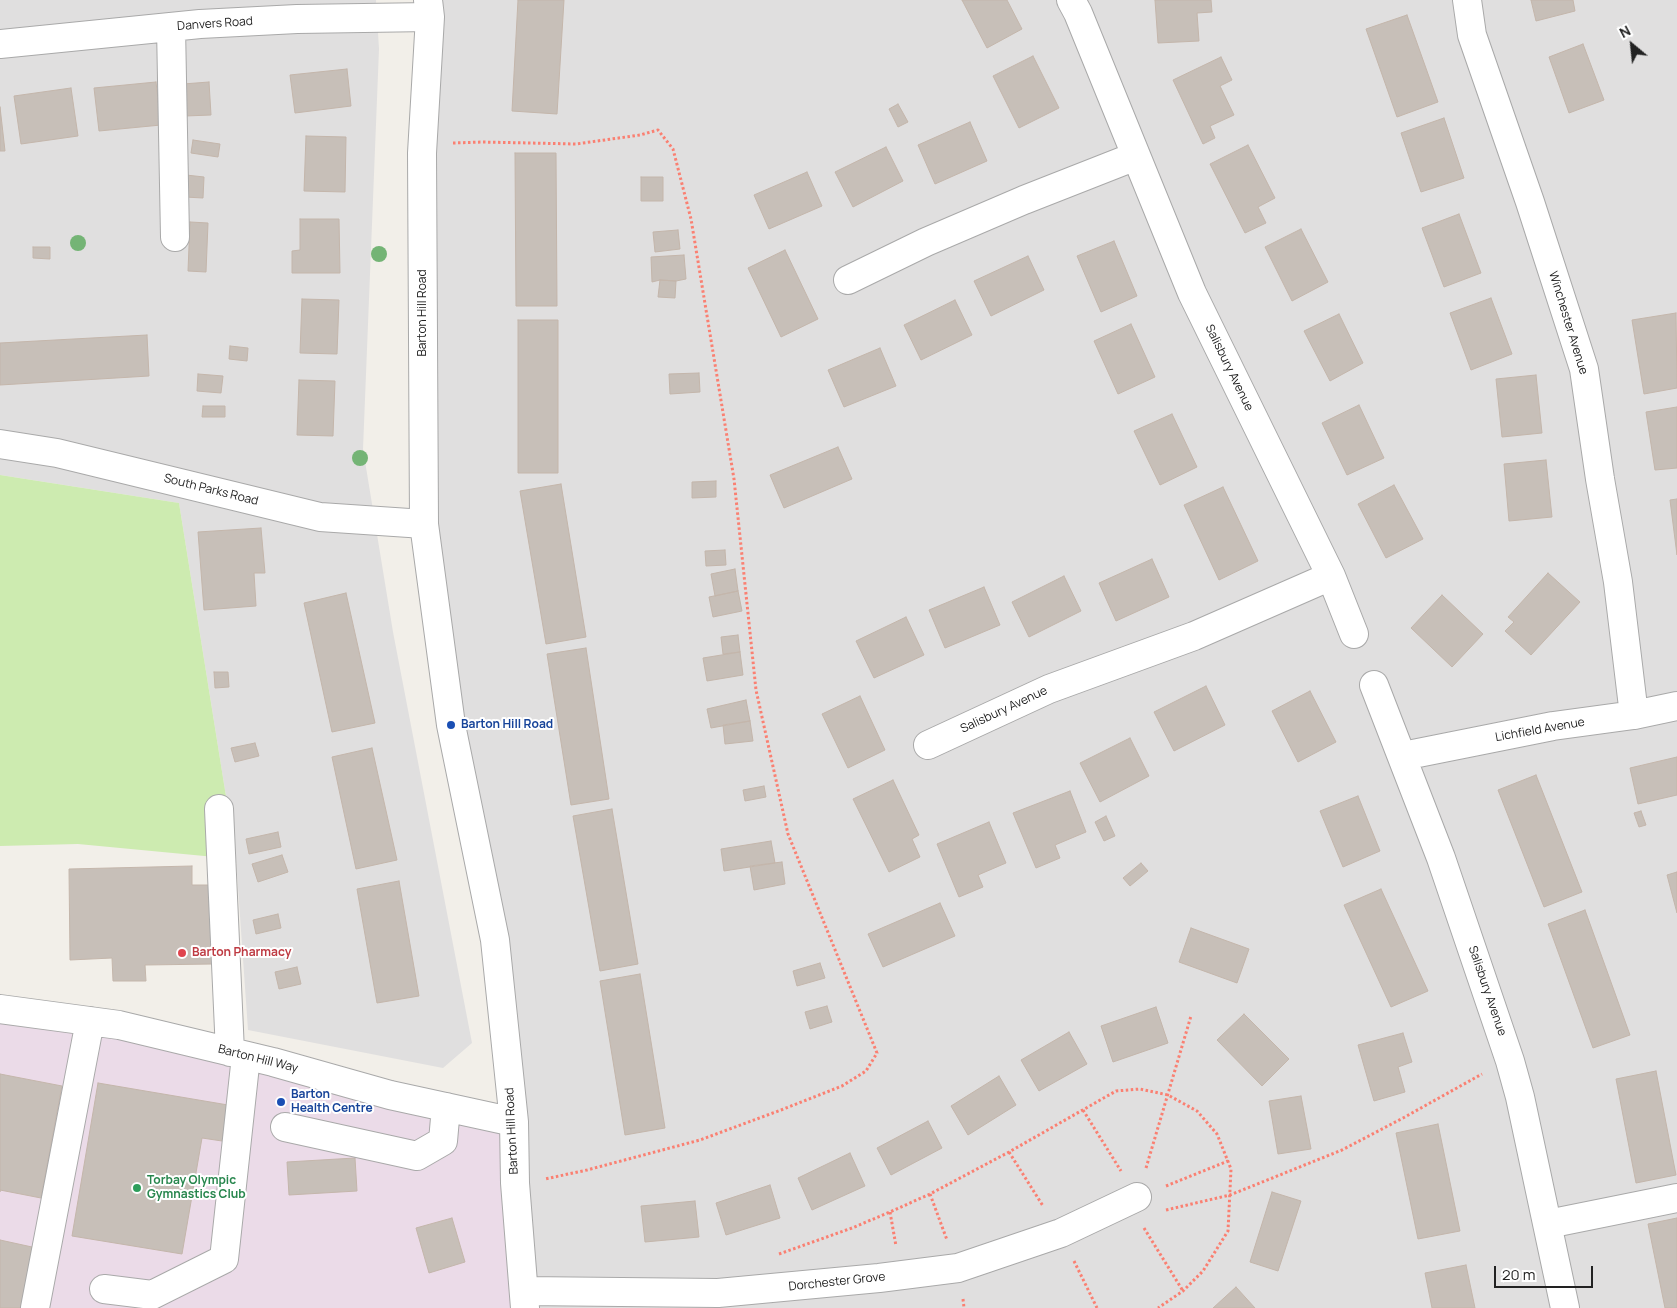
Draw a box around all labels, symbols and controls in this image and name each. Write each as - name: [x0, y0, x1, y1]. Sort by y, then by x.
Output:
- street label: Danvers Road: [177, 14, 253, 34]
- north arrow: [1607, 20, 1657, 70]
- text: N: [1616, 21, 1634, 42]
- street label: Barton Hill Road: [416, 270, 430, 356]
- street label: Winchester Avenue: [1545, 270, 1591, 376]
- street label: Salisbury Avenue: [1202, 322, 1256, 414]
- street label: South Parks Road: [162, 471, 260, 509]
- street label: Salisbury Avenue: [958, 684, 1050, 736]
- street label: Lichfield Avenue: [1494, 715, 1586, 745]
- place label: Barton Hill Road: [461, 718, 553, 732]
- marker: Barton Hill Road: [445, 719, 457, 731]
- street label: Salisbury Avenue: [1465, 944, 1509, 1038]
- place label: Barton Pharmacy: [192, 946, 291, 960]
- marker: Barton Pharmacy: [176, 947, 188, 959]
- street label: Barton Hill Way: [217, 1042, 299, 1076]
- street label: Barton Hill Road: [503, 1087, 521, 1175]
- place label: Barton Health Centre: [291, 1088, 373, 1116]
- marker: Barton Health Centre: [275, 1096, 287, 1108]
- place label: Torbay Olympic Gymnastics Club: [147, 1174, 246, 1202]
- marker: Torbay Olympic Gymnastics Club: [131, 1182, 143, 1194]
- scale bar: [1497, 1256, 1596, 1288]
- text: 20 m: [1502, 1264, 1535, 1285]
- street label: Dorchester Grove: [788, 1270, 886, 1294]

